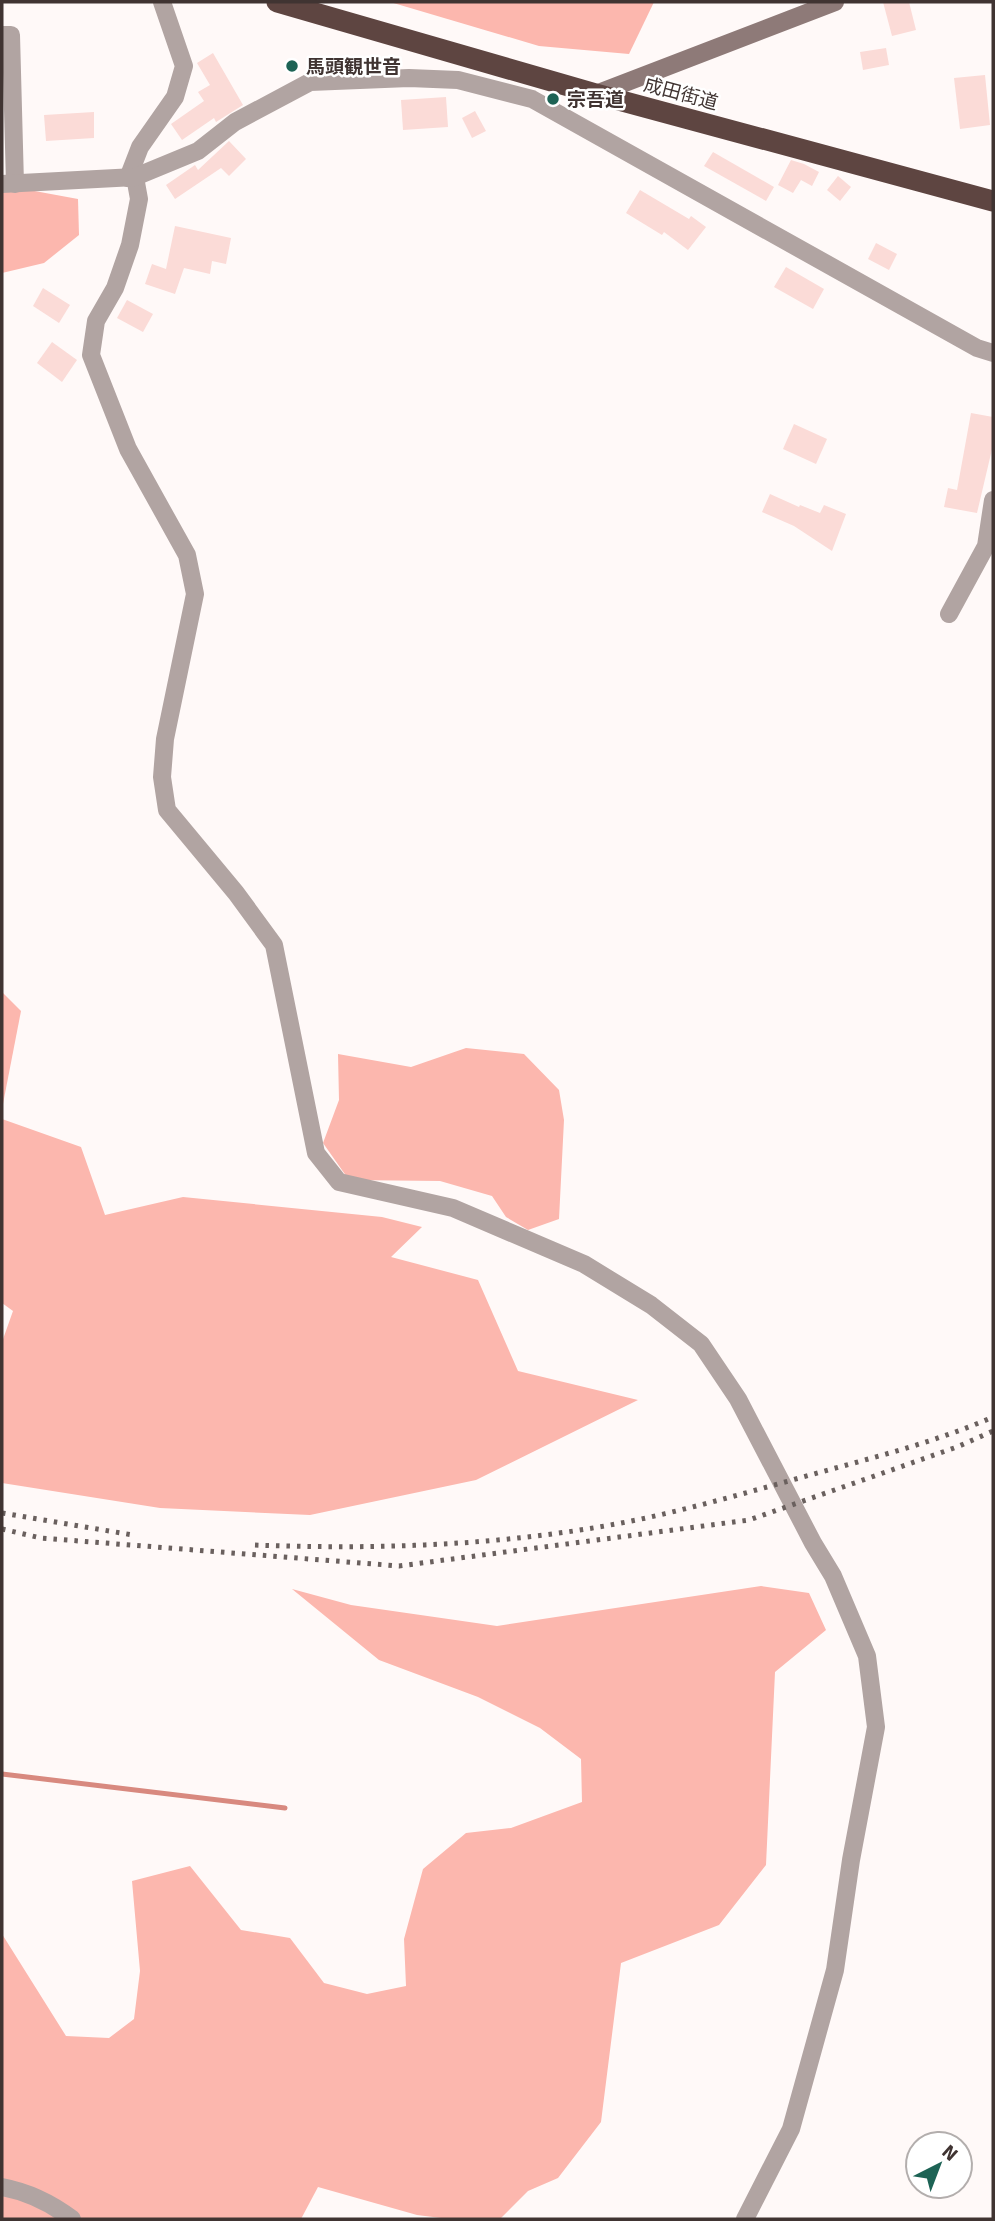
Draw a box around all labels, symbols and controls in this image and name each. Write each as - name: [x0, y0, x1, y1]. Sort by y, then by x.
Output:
- place label: 馬頭観世音: [306, 55, 401, 79]
- marker: 馬頭観世音: [284, 58, 300, 74]
- street label: 成田街道: [641, 73, 721, 115]
- place label: 宗吾道: [567, 88, 624, 112]
- marker: 宗吾道: [545, 91, 561, 107]
- north arrow: [904, 2130, 974, 2200]
- text: N: [937, 2140, 963, 2166]

